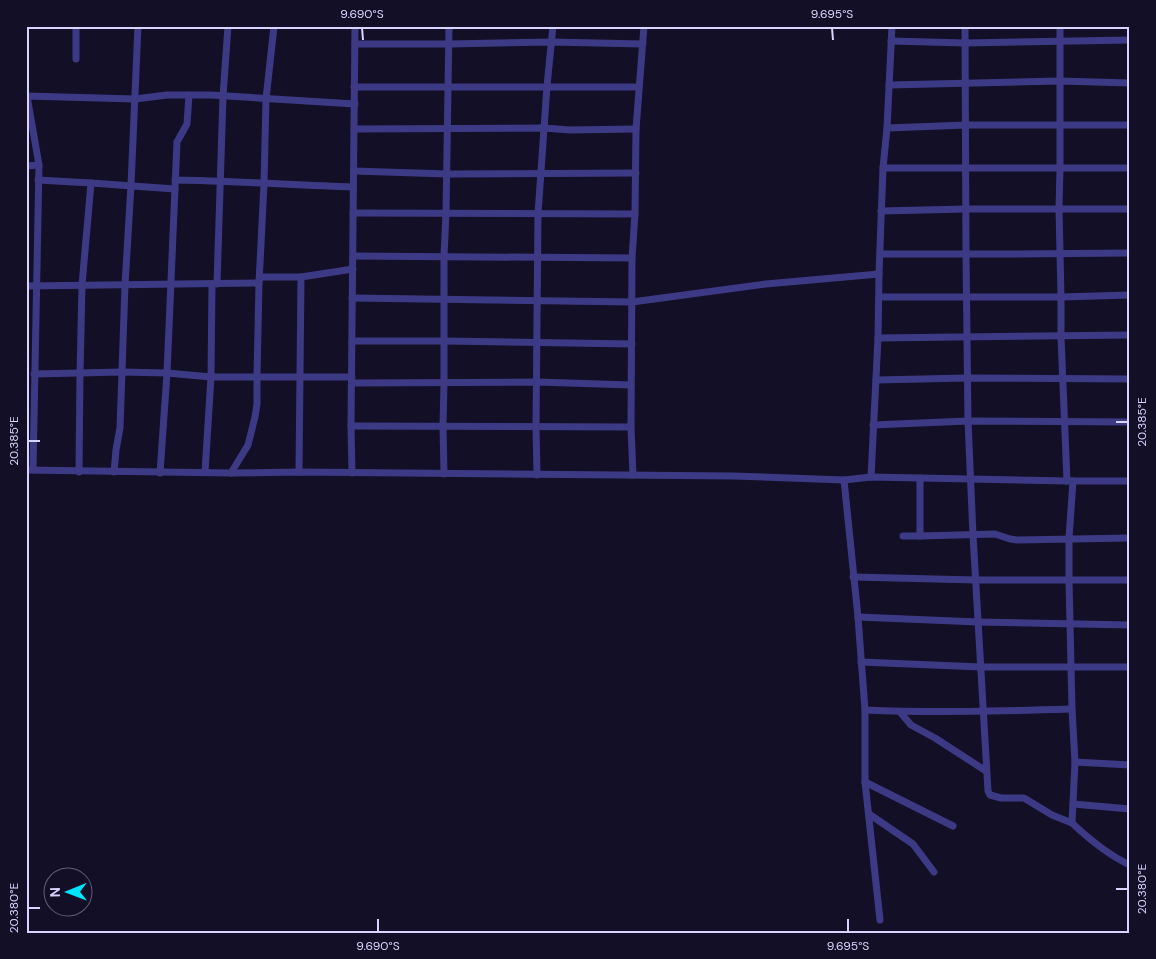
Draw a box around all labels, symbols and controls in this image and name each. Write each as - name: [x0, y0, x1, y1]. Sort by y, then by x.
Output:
- text: 9.690°S: [340, 6, 384, 22]
- text: 9.695°S: [811, 6, 853, 22]
- text: 20.385°E: [1134, 397, 1150, 447]
- text: 20.385°E: [6, 416, 22, 466]
- text: 20.380°E: [1134, 864, 1150, 914]
- north arrow: [42, 866, 92, 916]
- text: 20.380°E: [6, 883, 22, 933]
- text: N: [46, 887, 64, 897]
- text: 9.690°S: [356, 938, 400, 954]
- text: 9.695°S: [827, 938, 869, 954]

